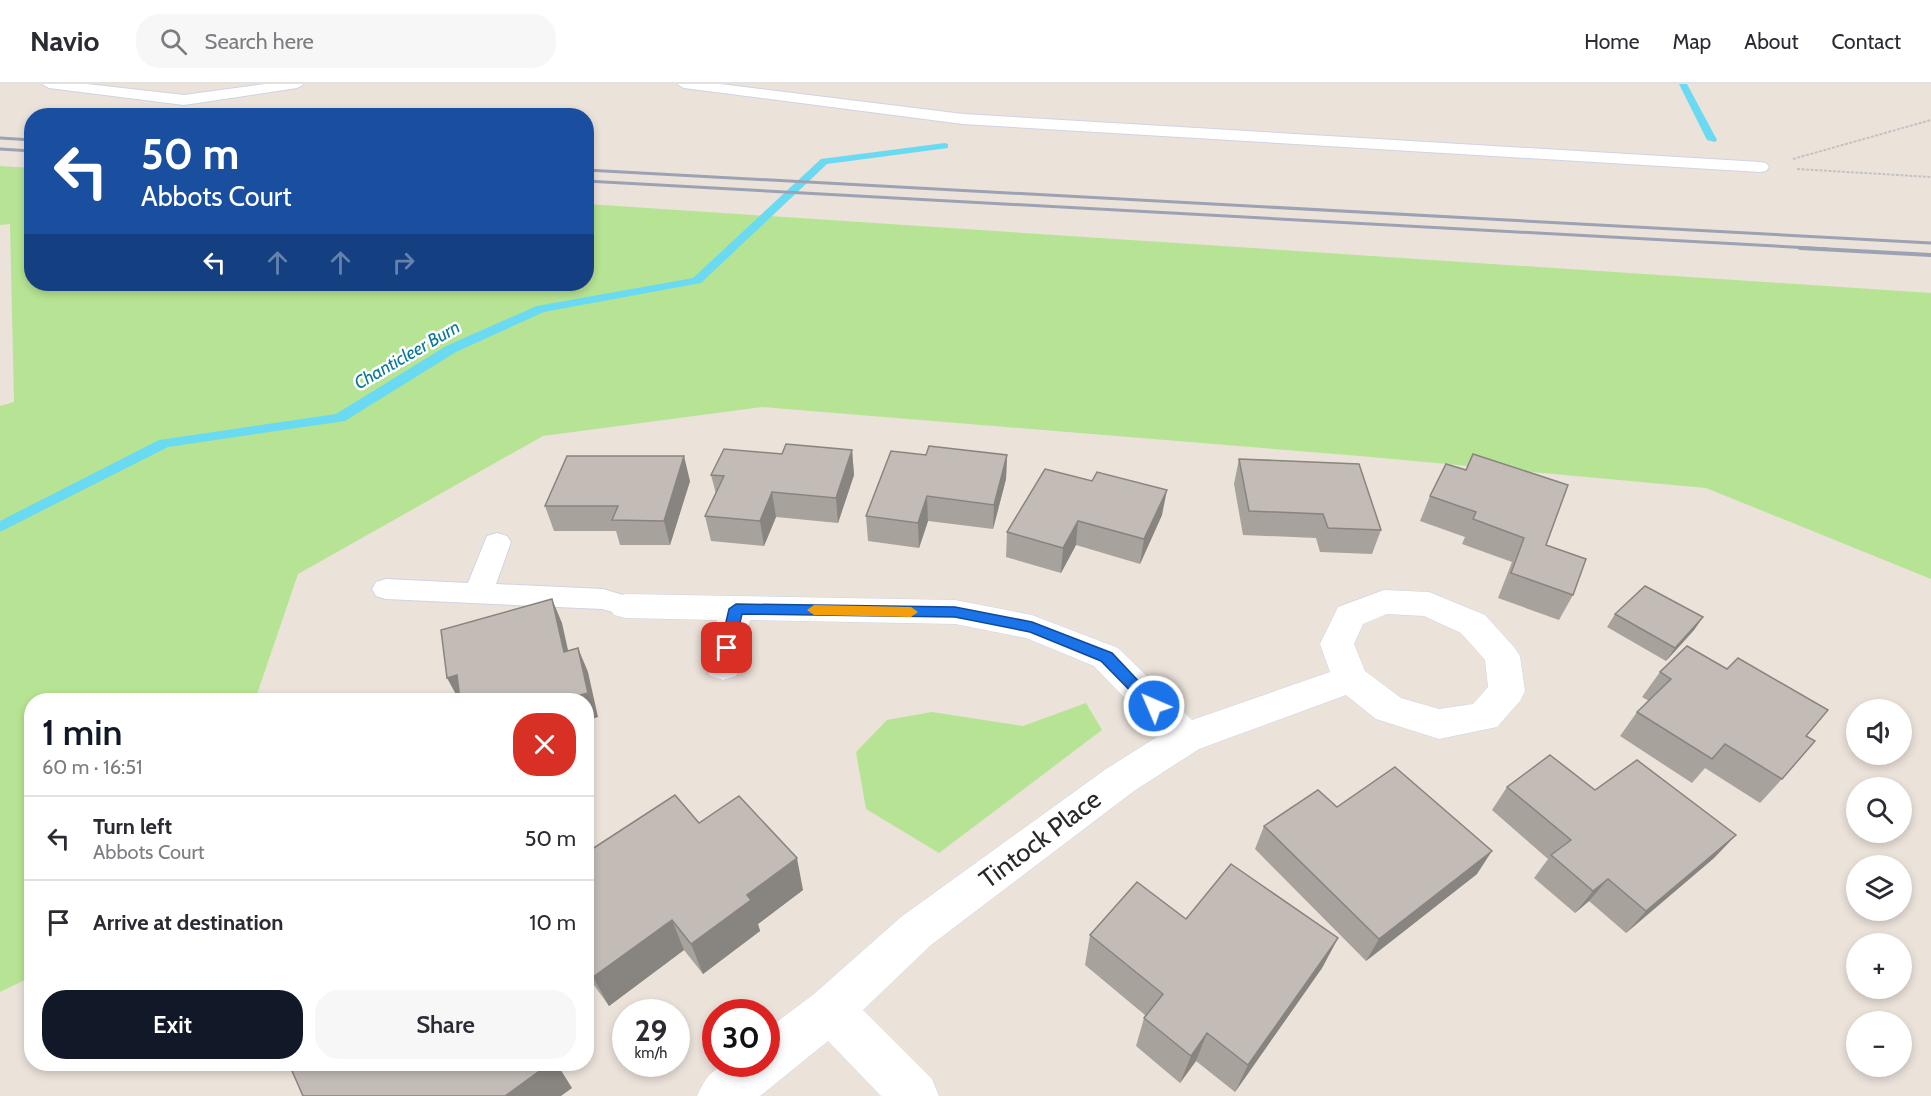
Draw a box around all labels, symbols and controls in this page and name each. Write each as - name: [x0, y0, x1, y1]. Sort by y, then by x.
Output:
- search box: [136, 14, 556, 68]
- text: Navio: [30, 24, 100, 58]
- icon: search: [157, 25, 190, 58]
- text: Search here: [205, 28, 314, 55]
- text: Home: [1584, 29, 1640, 54]
- text: Map: [1673, 29, 1711, 54]
- text: About: [1744, 29, 1798, 54]
- text: Contact: [1831, 29, 1901, 54]
- text: 50 m: [141, 128, 239, 180]
- icon: left: [42, 132, 120, 210]
- text: Abbots Court: [141, 180, 292, 213]
- icon: left: [198, 246, 231, 279]
- icon: ahead: [261, 246, 294, 279]
- icon: ahead: [324, 246, 357, 279]
- icon: right: [387, 246, 420, 279]
- water label: Chanticleer Burn: [350, 316, 464, 394]
- pin: [701, 622, 752, 673]
- icon: arrive: [710, 631, 743, 664]
- position arrow: [1122, 674, 1186, 738]
- map controls: [1846, 699, 1912, 1077]
- button: sound: [1846, 699, 1912, 765]
- text: 1 min: [42, 710, 122, 754]
- button: close: [513, 713, 576, 776]
- text: 60 m · 16:51: [42, 755, 143, 779]
- button: search: [1846, 777, 1912, 843]
- street label: Tintock Place: [973, 783, 1107, 895]
- text: Turn left: [93, 813, 172, 840]
- icon: left: [42, 822, 75, 855]
- text: 50 m: [524, 825, 576, 852]
- text: Abbots Court: [93, 840, 204, 864]
- button: layers: [1846, 855, 1912, 921]
- icon: arrive: [42, 906, 75, 939]
- text: Arrive at destination: [93, 909, 283, 936]
- text: 10 m: [529, 909, 576, 936]
- button: +: [1846, 933, 1912, 999]
- button: Exit: [42, 990, 303, 1059]
- button: Share: [315, 990, 576, 1059]
- speed limit sign: 30: [702, 999, 780, 1077]
- button: −: [1846, 1011, 1912, 1077]
- text: 29: [635, 1012, 667, 1049]
- text: km/h: [635, 1044, 667, 1062]

